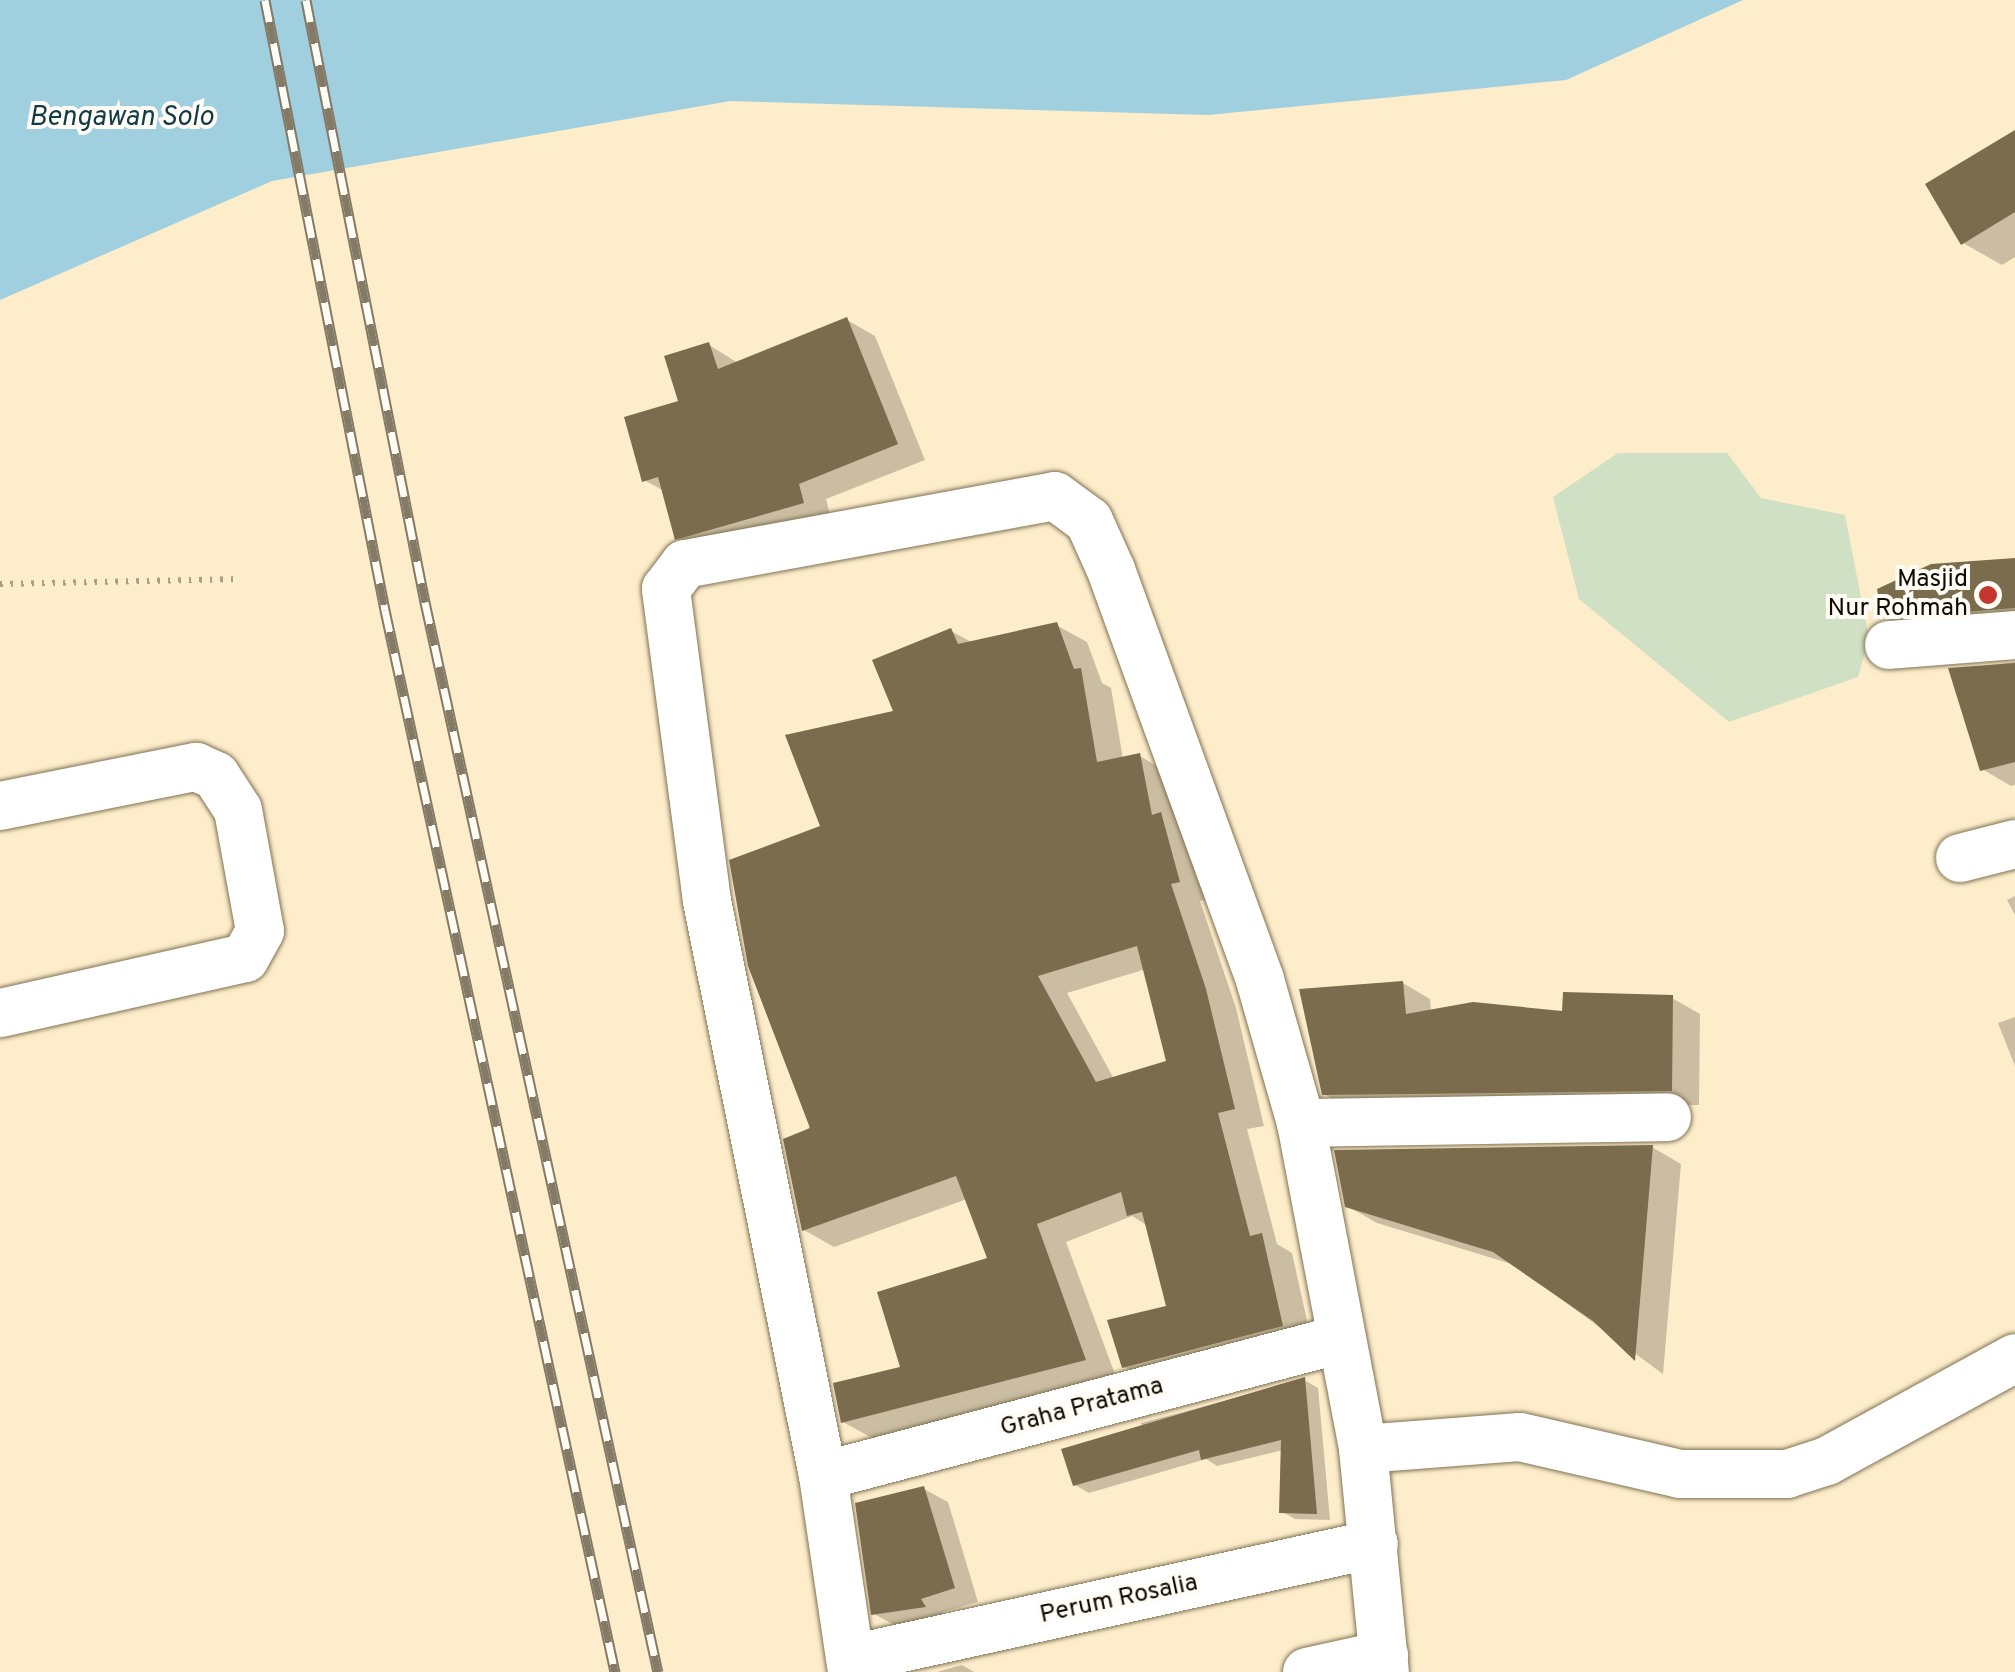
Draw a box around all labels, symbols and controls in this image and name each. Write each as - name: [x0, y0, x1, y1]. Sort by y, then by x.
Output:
- water label: Bengawan Solo: [29, 101, 213, 135]
- place label: Masjid Nur Rohmah: [1828, 566, 1968, 625]
- marker: Masjid Nur Rohmah: [1977, 584, 1999, 606]
- street label: Graha Pratama: [997, 1372, 1167, 1444]
- street label: Perum Rosalia: [1037, 1569, 1201, 1631]

